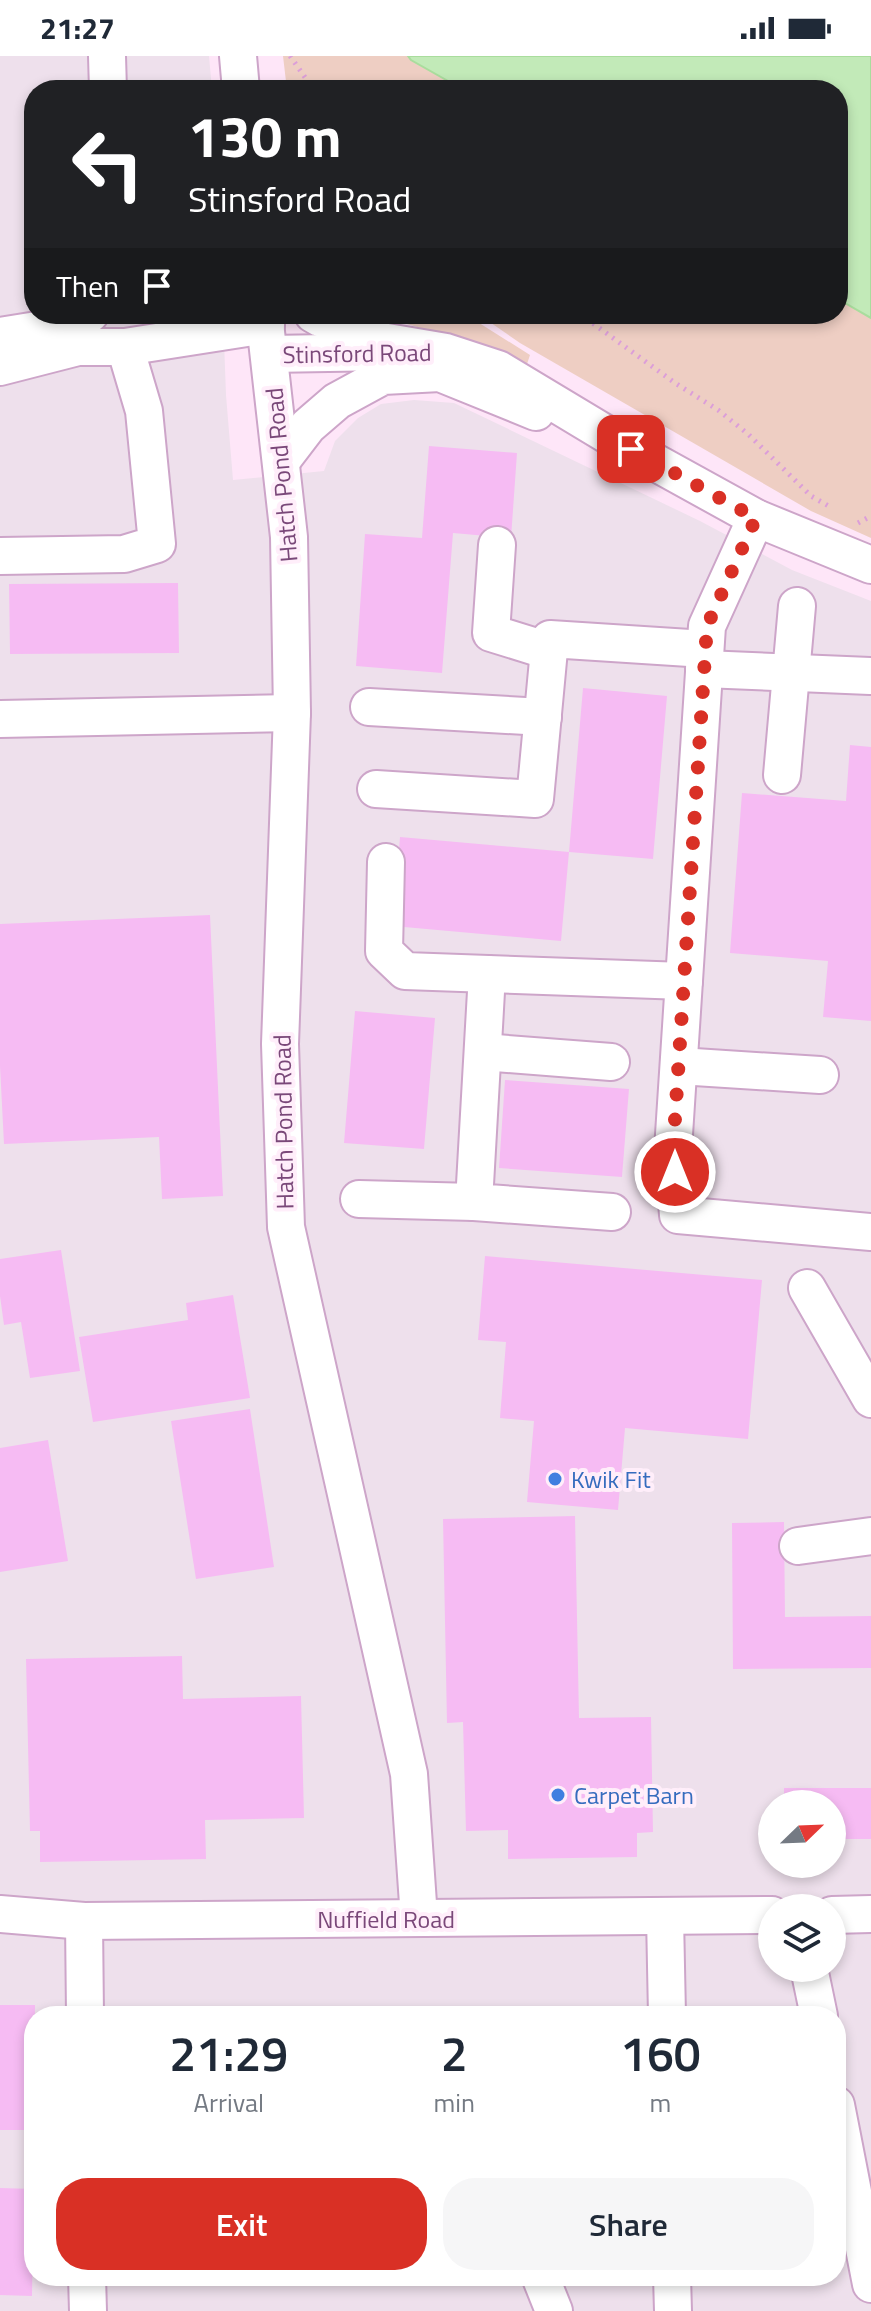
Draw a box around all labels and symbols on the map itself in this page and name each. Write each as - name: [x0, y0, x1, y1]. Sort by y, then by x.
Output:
- street label: Stinsford Road: [282, 334, 432, 372]
- street label: Hatch Pond Road: [255, 386, 307, 564]
- pin: [597, 415, 665, 483]
- street label: Hatch Pond Road: [263, 1034, 303, 1210]
- position arrow: [633, 1130, 717, 1214]
- place label: Kwik Fit: [571, 1461, 651, 1497]
- marker: Kwik Fit: [546, 1470, 564, 1488]
- place label: Carpet Barn: [574, 1777, 694, 1813]
- marker: Carpet Barn: [549, 1786, 567, 1804]
- north arrow: [758, 1790, 846, 1878]
- street label: Nuffield Road: [317, 1901, 455, 1937]

